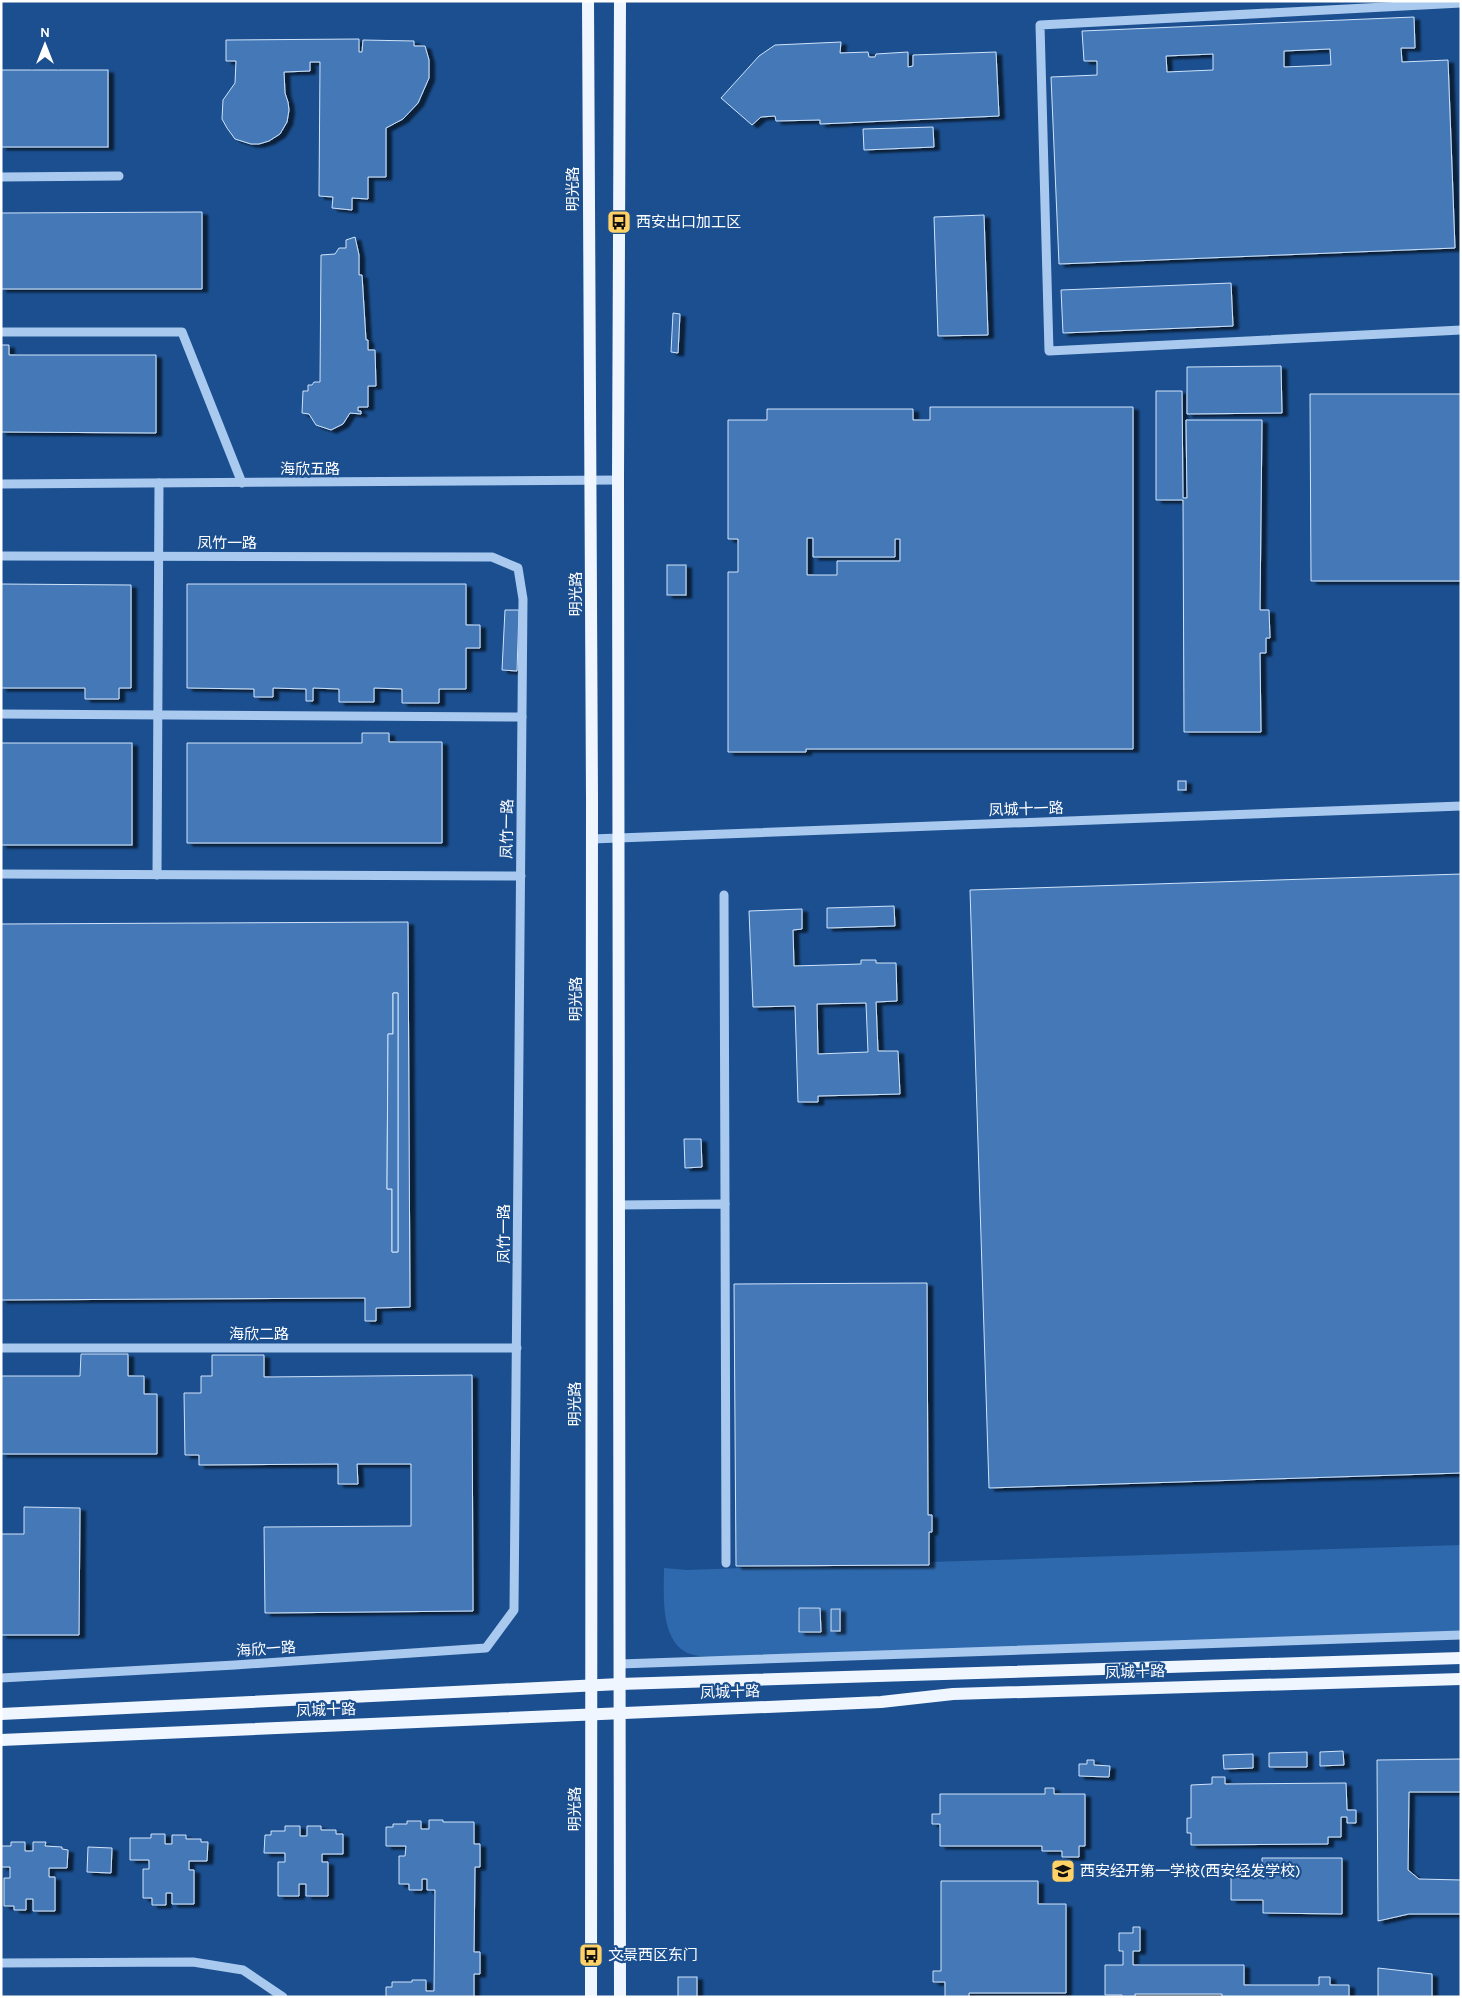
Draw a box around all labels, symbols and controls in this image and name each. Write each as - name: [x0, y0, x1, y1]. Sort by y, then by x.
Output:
- north arrow: [20, 20, 70, 70]
- text: N: [40, 24, 50, 41]
- street label: 明光路: [564, 166, 582, 212]
- bus stop icon: 西安出口加工区: [606, 209, 632, 235]
- place label: 西安出口加工区: [636, 213, 741, 231]
- street label: 海欣五路: [280, 460, 340, 478]
- street label: 凤竹一路: [197, 534, 257, 552]
- street label: 明光路: [567, 571, 585, 617]
- street label: 凤竹一路: [497, 799, 517, 859]
- street label: 凤城十一路: [988, 799, 1064, 819]
- street label: 明光路: [567, 976, 585, 1022]
- street label: 凤竹一路: [495, 1204, 513, 1264]
- street label: 海欣二路: [229, 1325, 289, 1343]
- street label: 明光路: [566, 1381, 584, 1427]
- street label: 海欣一路: [235, 1638, 297, 1660]
- street label: 凤城十路: [1105, 1662, 1165, 1682]
- street label: 凤城十路: [700, 1682, 760, 1702]
- street label: 凤城十路: [296, 1700, 356, 1720]
- street label: 明光路: [566, 1786, 584, 1832]
- school or university icon: 西安经开第一学校(西安经发学校): [1050, 1858, 1076, 1884]
- place label: 西安经开第一学校(西安经发学校): [1080, 1862, 1301, 1880]
- bus stop icon: 文景西区东门: [578, 1942, 604, 1968]
- place label: 文景西区东门: [608, 1946, 698, 1964]

